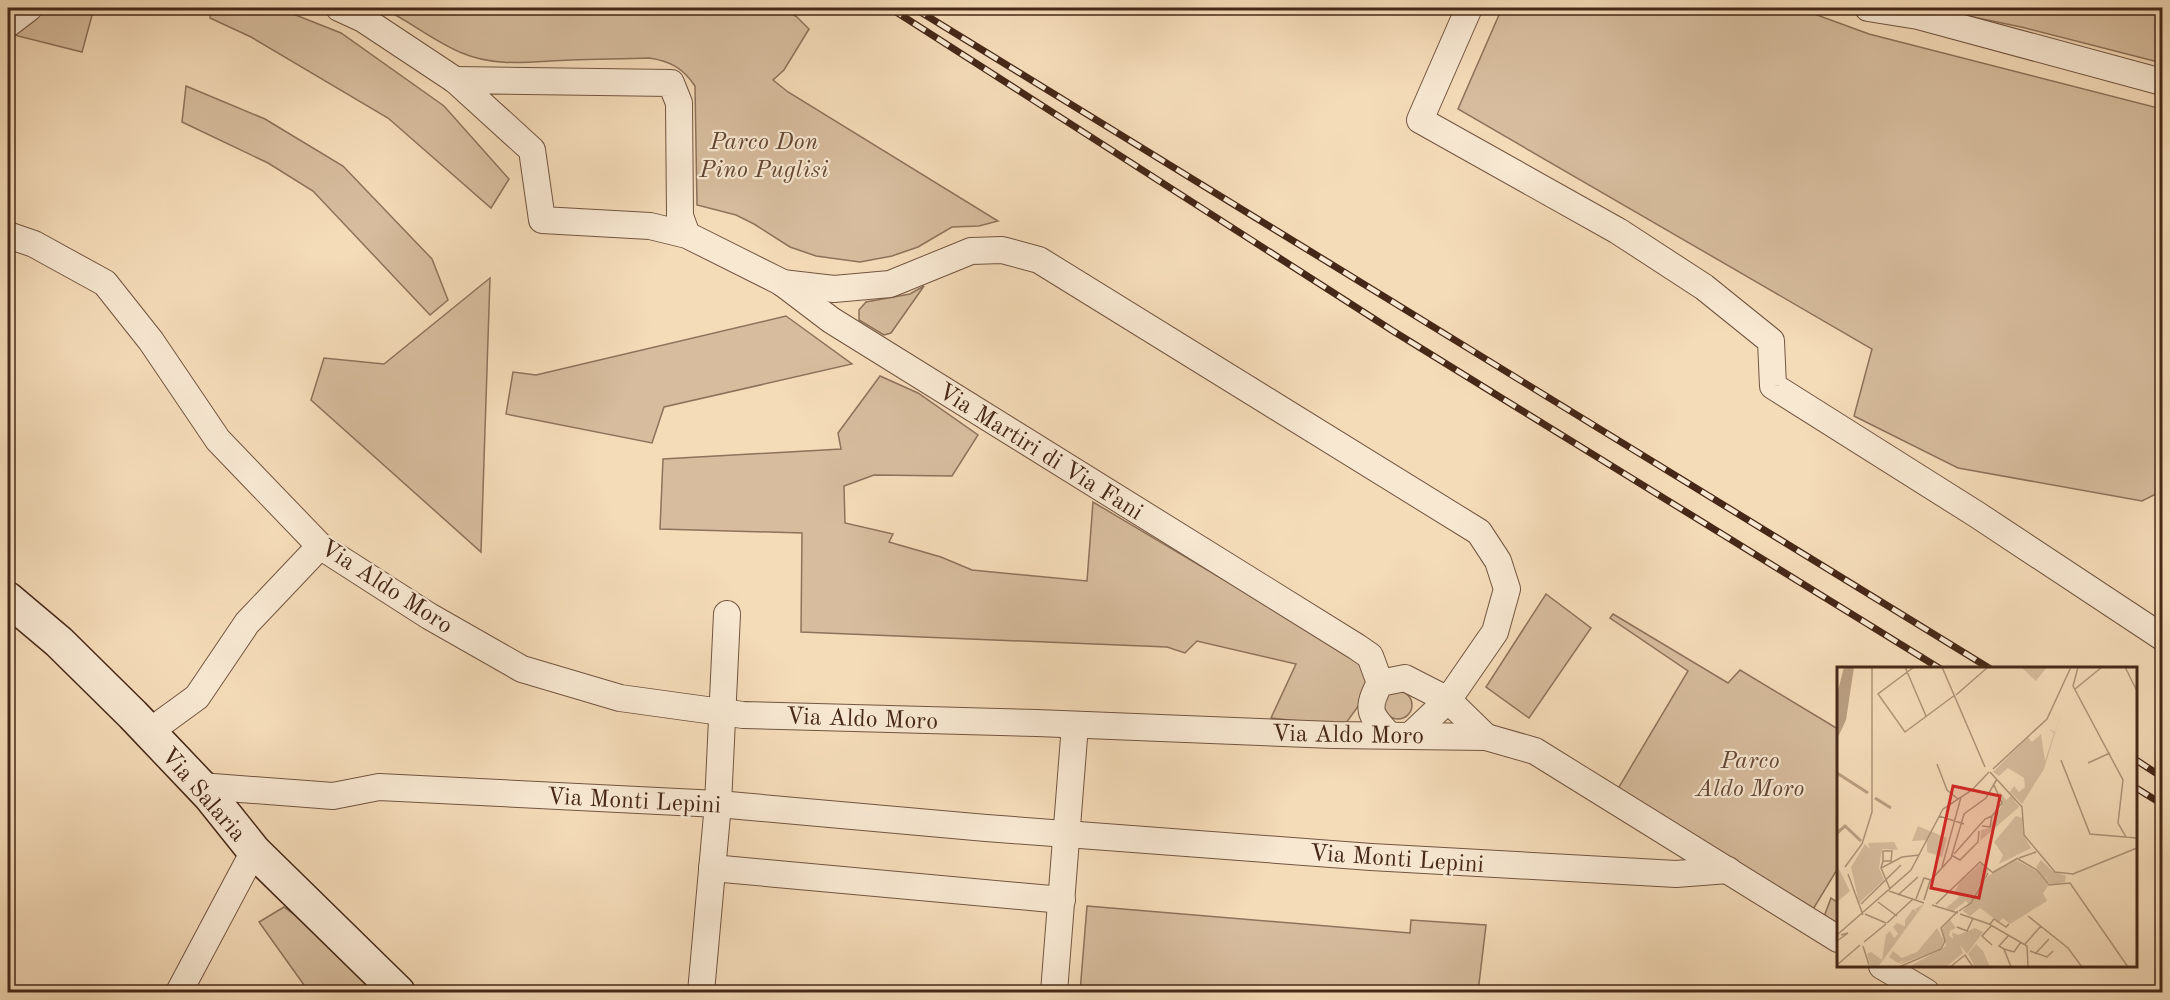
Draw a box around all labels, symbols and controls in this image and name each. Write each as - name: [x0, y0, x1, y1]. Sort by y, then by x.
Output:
- park label: Parco Don Pino Puglisi: [698, 131, 829, 183]
- street label: Via Martiri di Via Fani: [933, 380, 1147, 526]
- street label: Via Aldo Moro: [316, 536, 456, 639]
- inset map: [1837, 667, 2137, 967]
- street label: Via Aldo Moro: [785, 705, 938, 735]
- street label: Via Aldo Moro: [1272, 723, 1424, 749]
- street label: Via Salaria: [155, 744, 250, 847]
- park label: Parco Aldo Moro: [1694, 750, 1804, 802]
- street label: Via Monti Lepini: [546, 785, 722, 819]
- street label: Via Monti Lepini: [1309, 842, 1485, 878]

